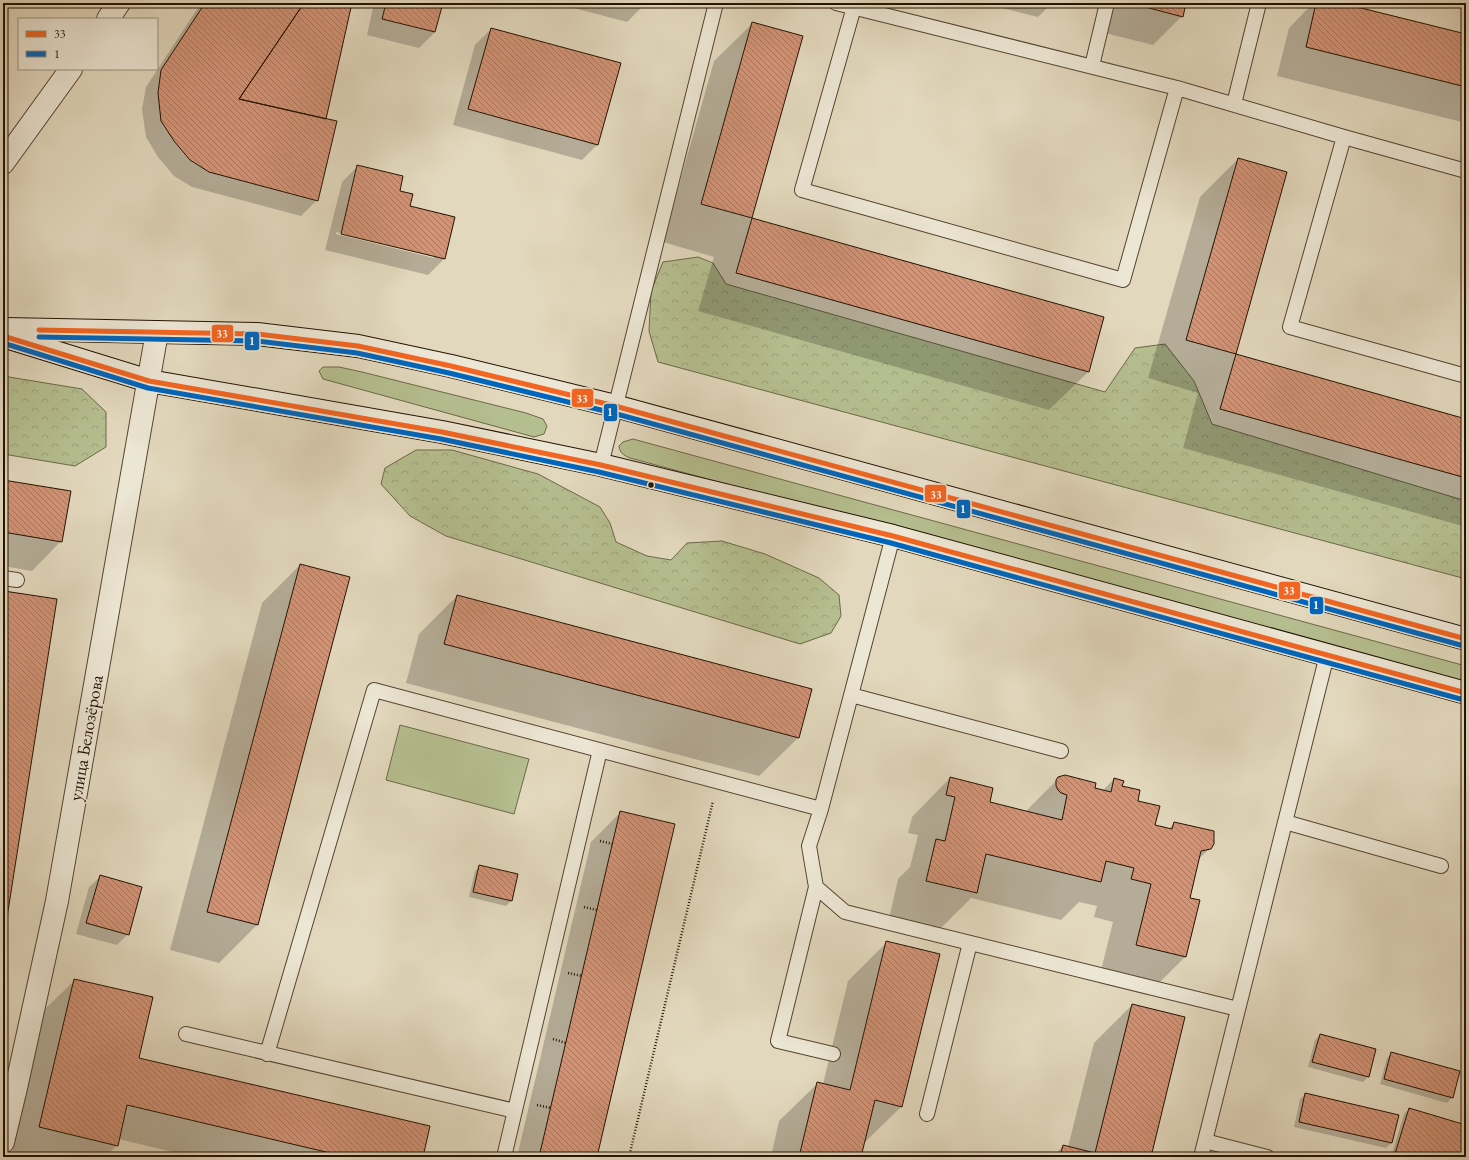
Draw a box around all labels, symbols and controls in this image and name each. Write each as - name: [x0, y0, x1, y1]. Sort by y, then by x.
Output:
- legend: [18, 18, 158, 70]
- text: 33: [54, 26, 66, 42]
- text: 1: [54, 46, 60, 62]
- line badge: 33: [211, 324, 234, 343]
- text: 33: [216, 326, 228, 340]
- line badge: 1: [244, 331, 260, 351]
- text: 1: [249, 334, 255, 348]
- line badge: 33: [571, 388, 594, 408]
- text: 33: [576, 391, 588, 405]
- line badge: 1: [603, 403, 618, 422]
- text: 1: [607, 405, 613, 419]
- unlabelled marker: [646, 480, 656, 490]
- line badge: 33: [924, 484, 947, 503]
- text: 33: [930, 487, 942, 501]
- line badge: 1: [956, 499, 971, 519]
- text: 1: [960, 502, 966, 516]
- line badge: 33: [1278, 581, 1301, 600]
- text: 33: [1283, 583, 1295, 597]
- line badge: 1: [1309, 596, 1324, 615]
- text: 1: [1313, 598, 1319, 612]
- street label: улица Белозёрова: [63, 672, 108, 803]

